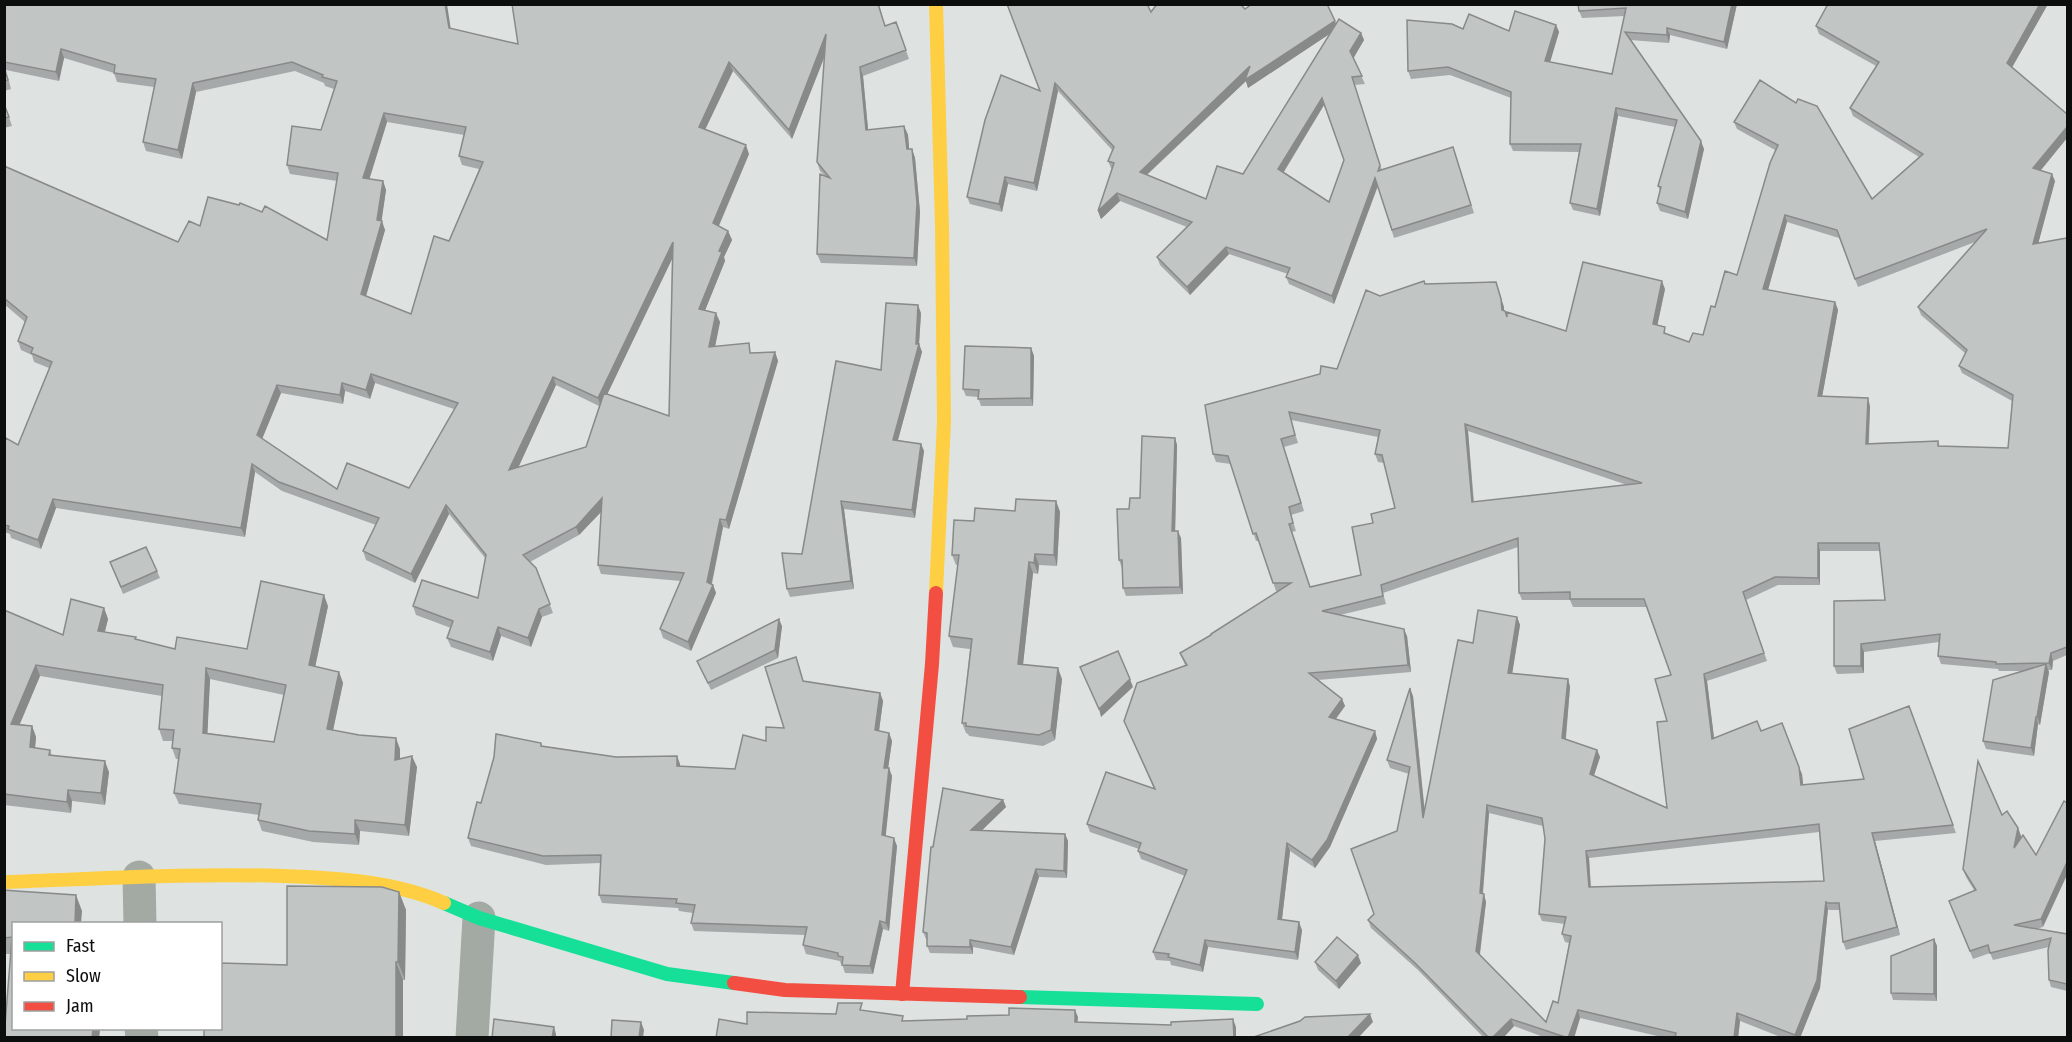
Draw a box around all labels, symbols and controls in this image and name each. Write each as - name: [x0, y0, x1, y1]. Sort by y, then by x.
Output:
- legend: [12, 922, 222, 1030]
- text: Fast: [66, 935, 95, 957]
- text: Slow: [66, 965, 101, 987]
- text: Jam: [66, 995, 94, 1017]

